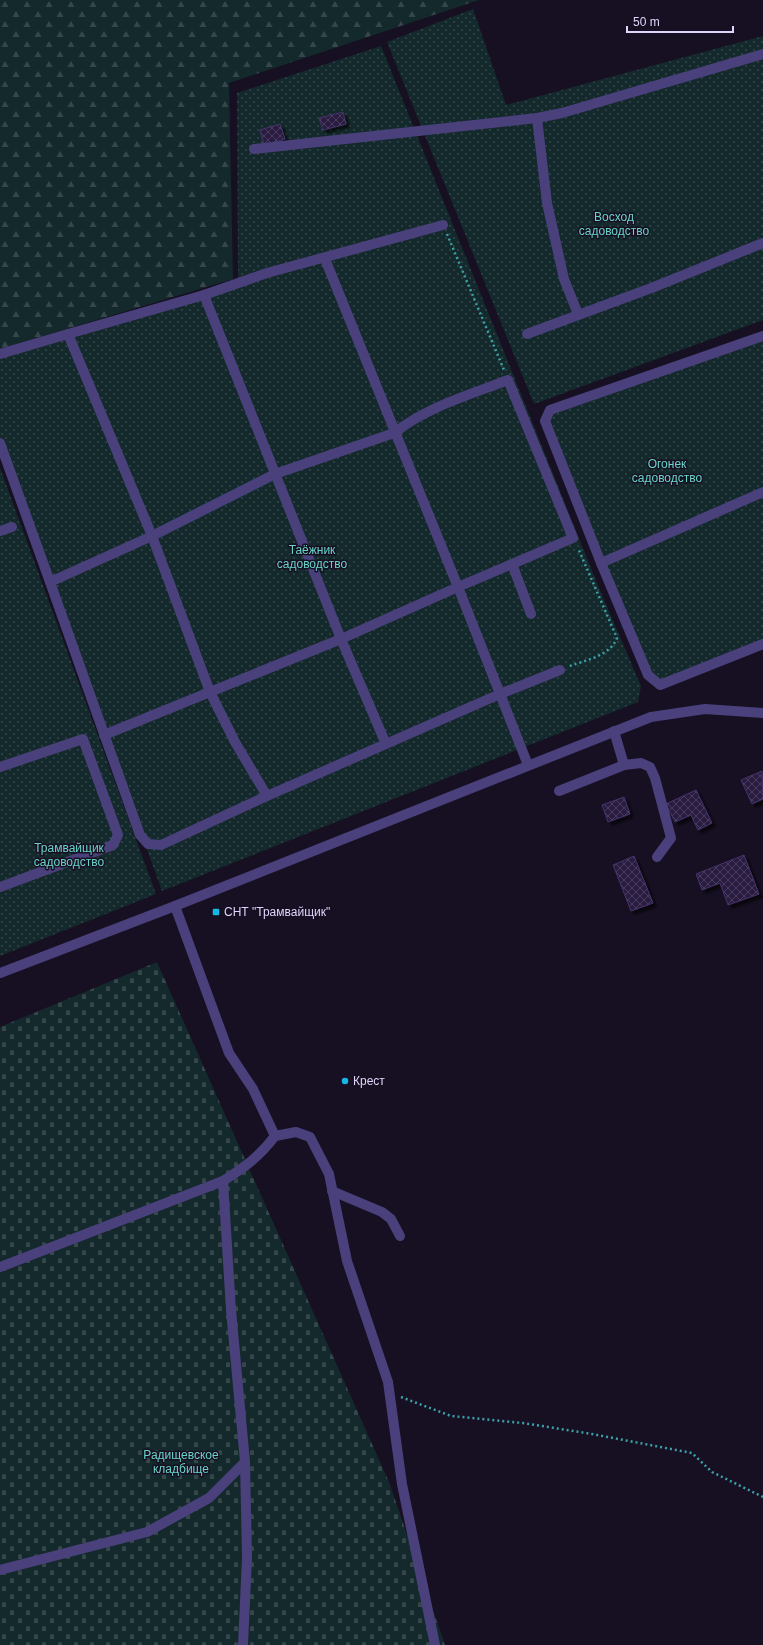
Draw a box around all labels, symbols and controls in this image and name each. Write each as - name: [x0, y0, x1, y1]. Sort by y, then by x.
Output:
- scale bar: [627, 8, 733, 34]
- text: 50 m: [633, 15, 660, 29]
- park label: Восход садоводство: [579, 210, 650, 238]
- park label: Огонек садоводство: [632, 457, 703, 485]
- park label: Таёжник садоводство: [277, 543, 348, 571]
- park label: Трамвайщик садоводство: [34, 841, 105, 869]
- place label: СНТ "Трамвайщик": [224, 905, 330, 919]
- marker: СНТ "Трамвайщик": [211, 907, 221, 917]
- place label: Крест: [353, 1074, 385, 1088]
- marker: Крест: [340, 1076, 350, 1086]
- park label: Радищевское кладбище: [143, 1448, 219, 1476]

